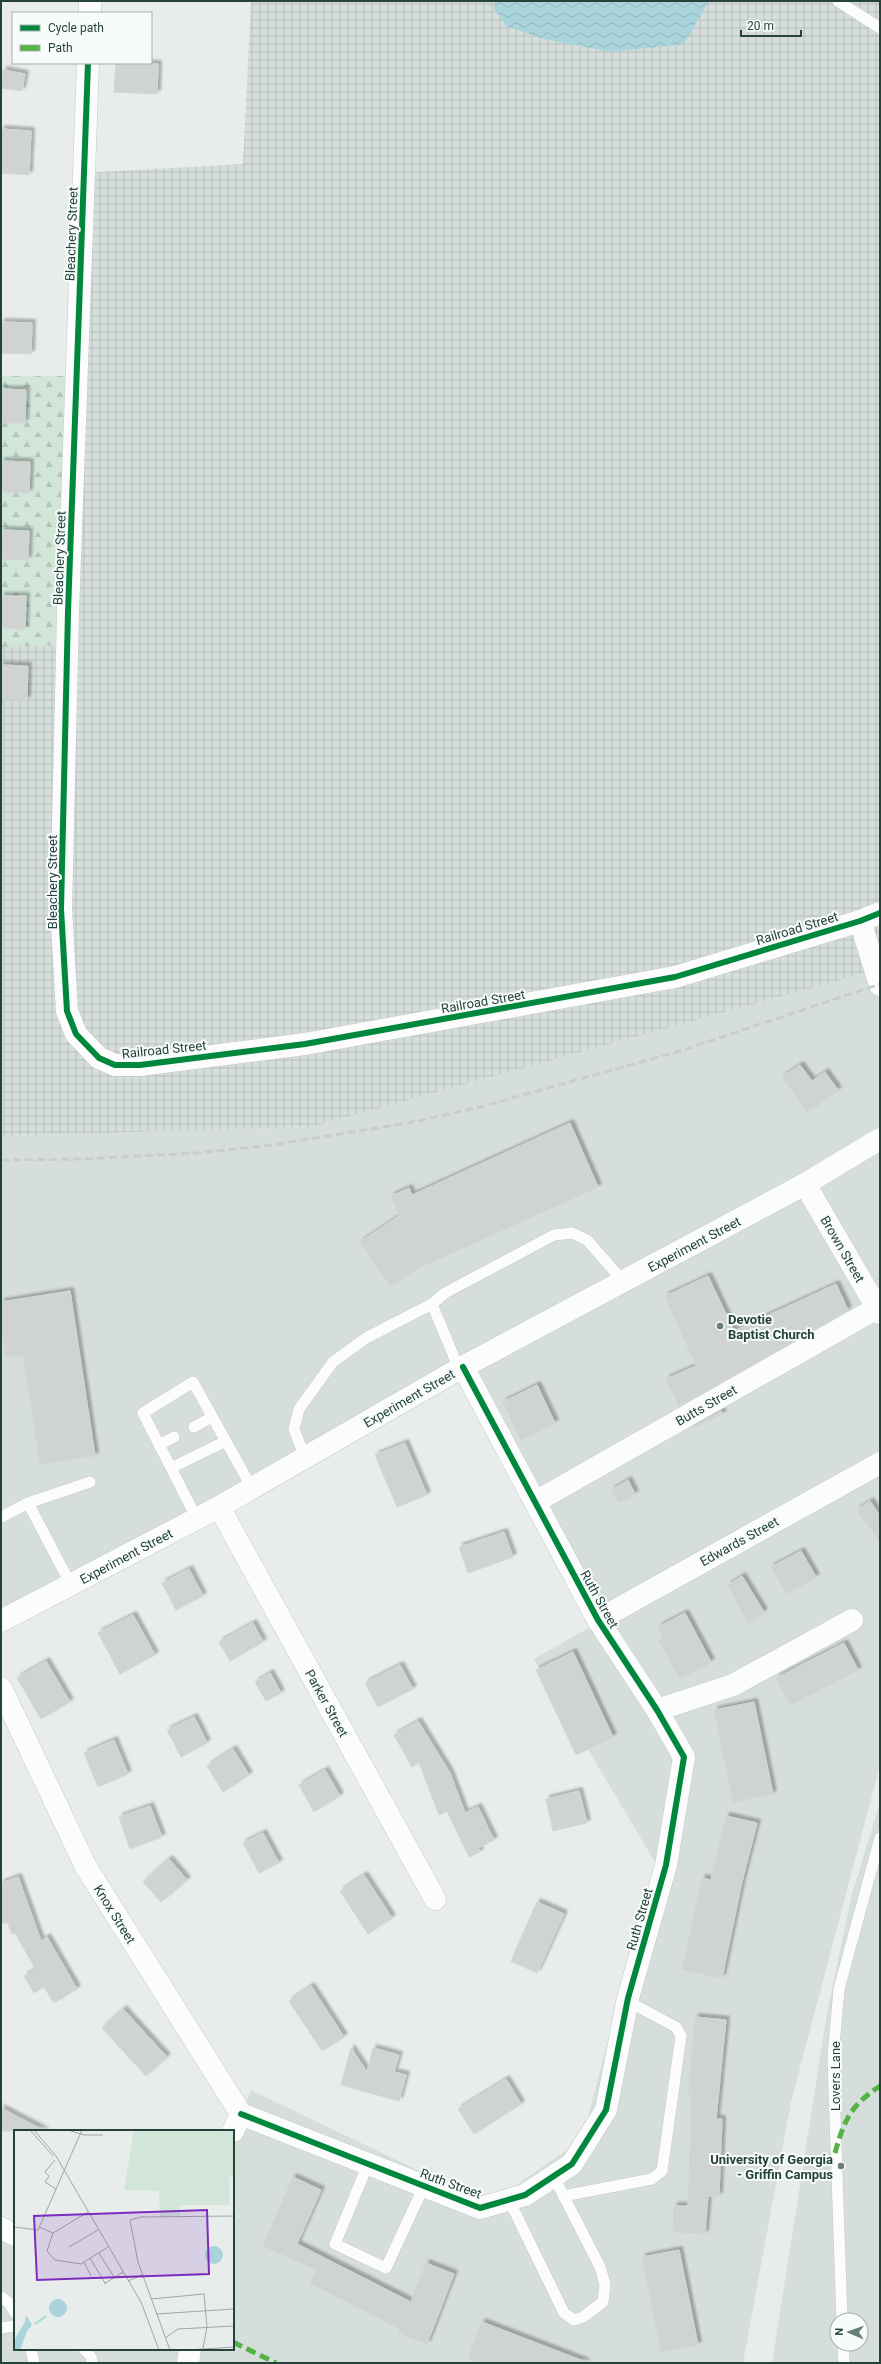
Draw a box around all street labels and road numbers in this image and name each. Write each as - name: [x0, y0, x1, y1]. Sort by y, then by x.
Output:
- street label: Bleachery Street: [62, 187, 81, 281]
- street label: Bleachery Street: [50, 511, 69, 605]
- street label: Bleachery Street: [45, 835, 60, 929]
- street label: Railroad Street: [754, 909, 840, 948]
- street label: Railroad Street: [440, 987, 526, 1016]
- street label: Railroad Street: [121, 1038, 207, 1061]
- street label: Brown Street: [818, 1213, 868, 1285]
- street label: Experiment Street: [645, 1214, 743, 1275]
- street label: Experiment Street: [361, 1366, 458, 1431]
- street label: Butts Street: [673, 1382, 739, 1429]
- street label: Edwards Street: [697, 1514, 781, 1569]
- street label: Experiment Street: [77, 1526, 175, 1587]
- street label: Ruth Street: [577, 1568, 622, 1631]
- street label: Parker Street: [302, 1667, 351, 1740]
- street label: Knox Street: [91, 1882, 139, 1946]
- street label: Ruth Street: [623, 1886, 656, 1952]
- street label: Lovers Lane: [828, 2041, 843, 2111]
- street label: Ruth Street: [418, 2165, 484, 2201]

